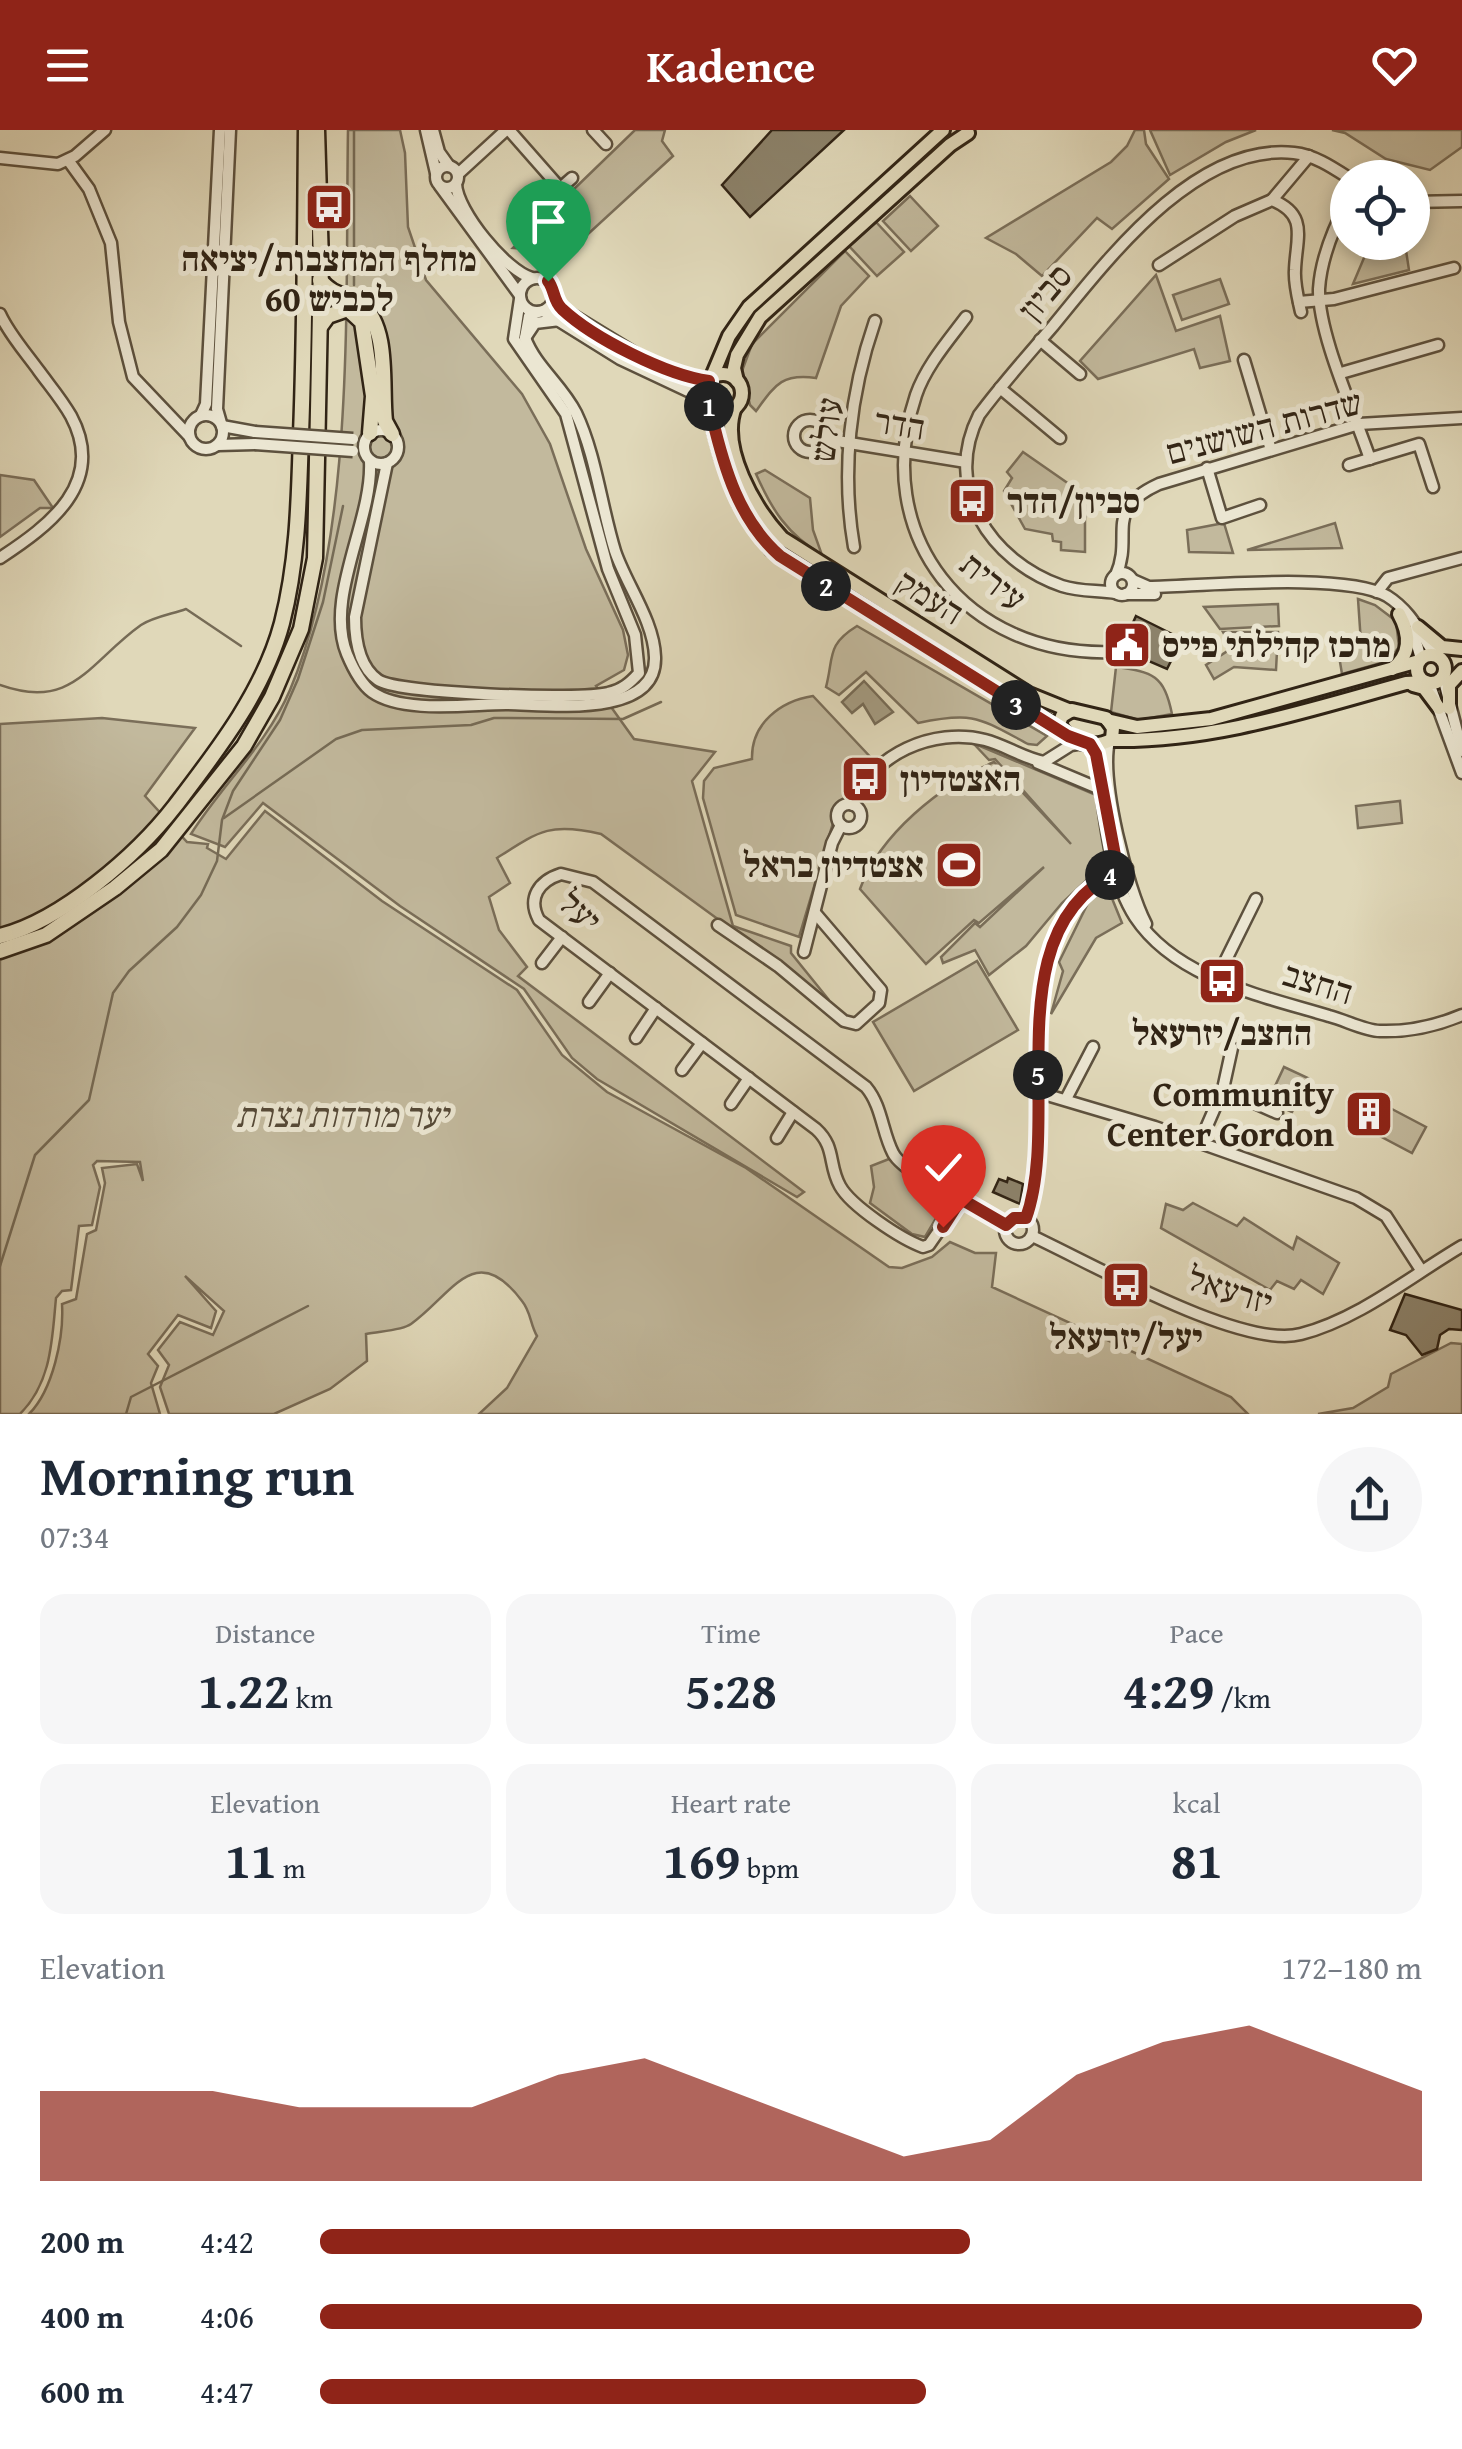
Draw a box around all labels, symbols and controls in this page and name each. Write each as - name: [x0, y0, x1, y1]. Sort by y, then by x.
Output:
- text: Kadence: [647, 33, 815, 98]
- icon: menu: [40, 38, 95, 93]
- icon: heart: [1367, 38, 1422, 93]
- map controls: [1330, 160, 1430, 260]
- button: locate: [1330, 160, 1430, 260]
- pin: [506, 179, 591, 282]
- bus stop icon: מחלף המחצבות/יציאה לכביש 60: [303, 181, 355, 233]
- icon: arrive: [521, 194, 576, 249]
- place label: מחלף המחצבות/יציאה לכביש 60: [181, 233, 477, 324]
- street label: סביון: [1005, 252, 1084, 332]
- street label: שדרות השושנים: [1160, 376, 1368, 477]
- pin: 1: [684, 381, 734, 431]
- text: 1: [702, 385, 716, 426]
- street label: הדר: [871, 394, 929, 453]
- street label: עולש: [796, 395, 855, 465]
- bus stop icon: סביון/הדר: [946, 475, 998, 527]
- place label: סביון/הדר: [1007, 475, 1140, 526]
- street label: עירית: [949, 539, 1037, 623]
- street label: העמק: [886, 556, 974, 637]
- pin: 2: [801, 561, 851, 611]
- text: 2: [819, 565, 833, 606]
- public building icon: מרכז קהילתי פייס: [1101, 619, 1153, 671]
- place label: מרכז קהילתי פייס: [1162, 619, 1391, 670]
- pin: 3: [991, 680, 1041, 730]
- text: 3: [1009, 684, 1023, 725]
- bus stop icon: האצטדיון: [839, 753, 891, 805]
- place label: האצטדיון: [900, 753, 1021, 804]
- place label: אצטדיון בראל: [743, 839, 924, 890]
- sports icon: אצטדיון בראל: [933, 839, 985, 891]
- pin: 4: [1085, 850, 1135, 900]
- text: 4: [1103, 854, 1117, 895]
- street label: יעל: [547, 877, 614, 944]
- street label: החצב: [1277, 948, 1360, 1017]
- bus stop icon: החצב/יזרעאל: [1196, 955, 1248, 1007]
- place label: החצב/יזרעאל: [1132, 1007, 1312, 1058]
- pin: 5: [1013, 1050, 1063, 1100]
- text: 5: [1031, 1054, 1045, 1095]
- place label: Community Center Gordon: [1107, 1068, 1334, 1159]
- building icon: Community Center Gordon: [1343, 1088, 1395, 1140]
- park label: יער מורדות נצרת: [236, 1089, 451, 1140]
- pin: [901, 1125, 986, 1228]
- icon: check: [916, 1140, 971, 1195]
- street label: יזרעאל: [1181, 1252, 1279, 1327]
- bus stop icon: יעל/יזרעאל: [1100, 1259, 1152, 1311]
- place label: יעל/יזרעאל: [1049, 1311, 1203, 1362]
- text: Morning run: [40, 1435, 354, 1515]
- button: share: [1317, 1447, 1422, 1552]
- text: 07:34: [40, 1513, 109, 1560]
- text: Distance: [215, 1612, 316, 1653]
- text: Time: [701, 1612, 761, 1653]
- text: Pace: [1170, 1612, 1224, 1653]
- text: 1.22: [198, 1653, 290, 1726]
- text: 5:28: [685, 1653, 777, 1726]
- text: 4:29: [1122, 1653, 1214, 1726]
- text: km: [290, 1677, 333, 1718]
- text: /km: [1214, 1677, 1271, 1718]
- text: Elevation: [211, 1782, 320, 1823]
- text: Heart rate: [671, 1782, 791, 1823]
- text: kcal: [1173, 1782, 1221, 1823]
- text: 11: [225, 1823, 277, 1896]
- text: 169: [663, 1823, 741, 1896]
- text: 81: [1171, 1823, 1223, 1896]
- text: m: [277, 1847, 306, 1888]
- text: bpm: [741, 1847, 799, 1888]
- text: Elevation: [40, 1944, 165, 1991]
- text: 172–180 m: [1281, 1944, 1422, 1991]
- text: 200 m: [40, 2218, 124, 2265]
- text: 4:42: [200, 2218, 254, 2265]
- text: 400 m: [40, 2293, 124, 2340]
- text: 4:06: [200, 2293, 254, 2340]
- text: 600 m: [40, 2368, 124, 2415]
- text: 4:47: [200, 2368, 254, 2415]

